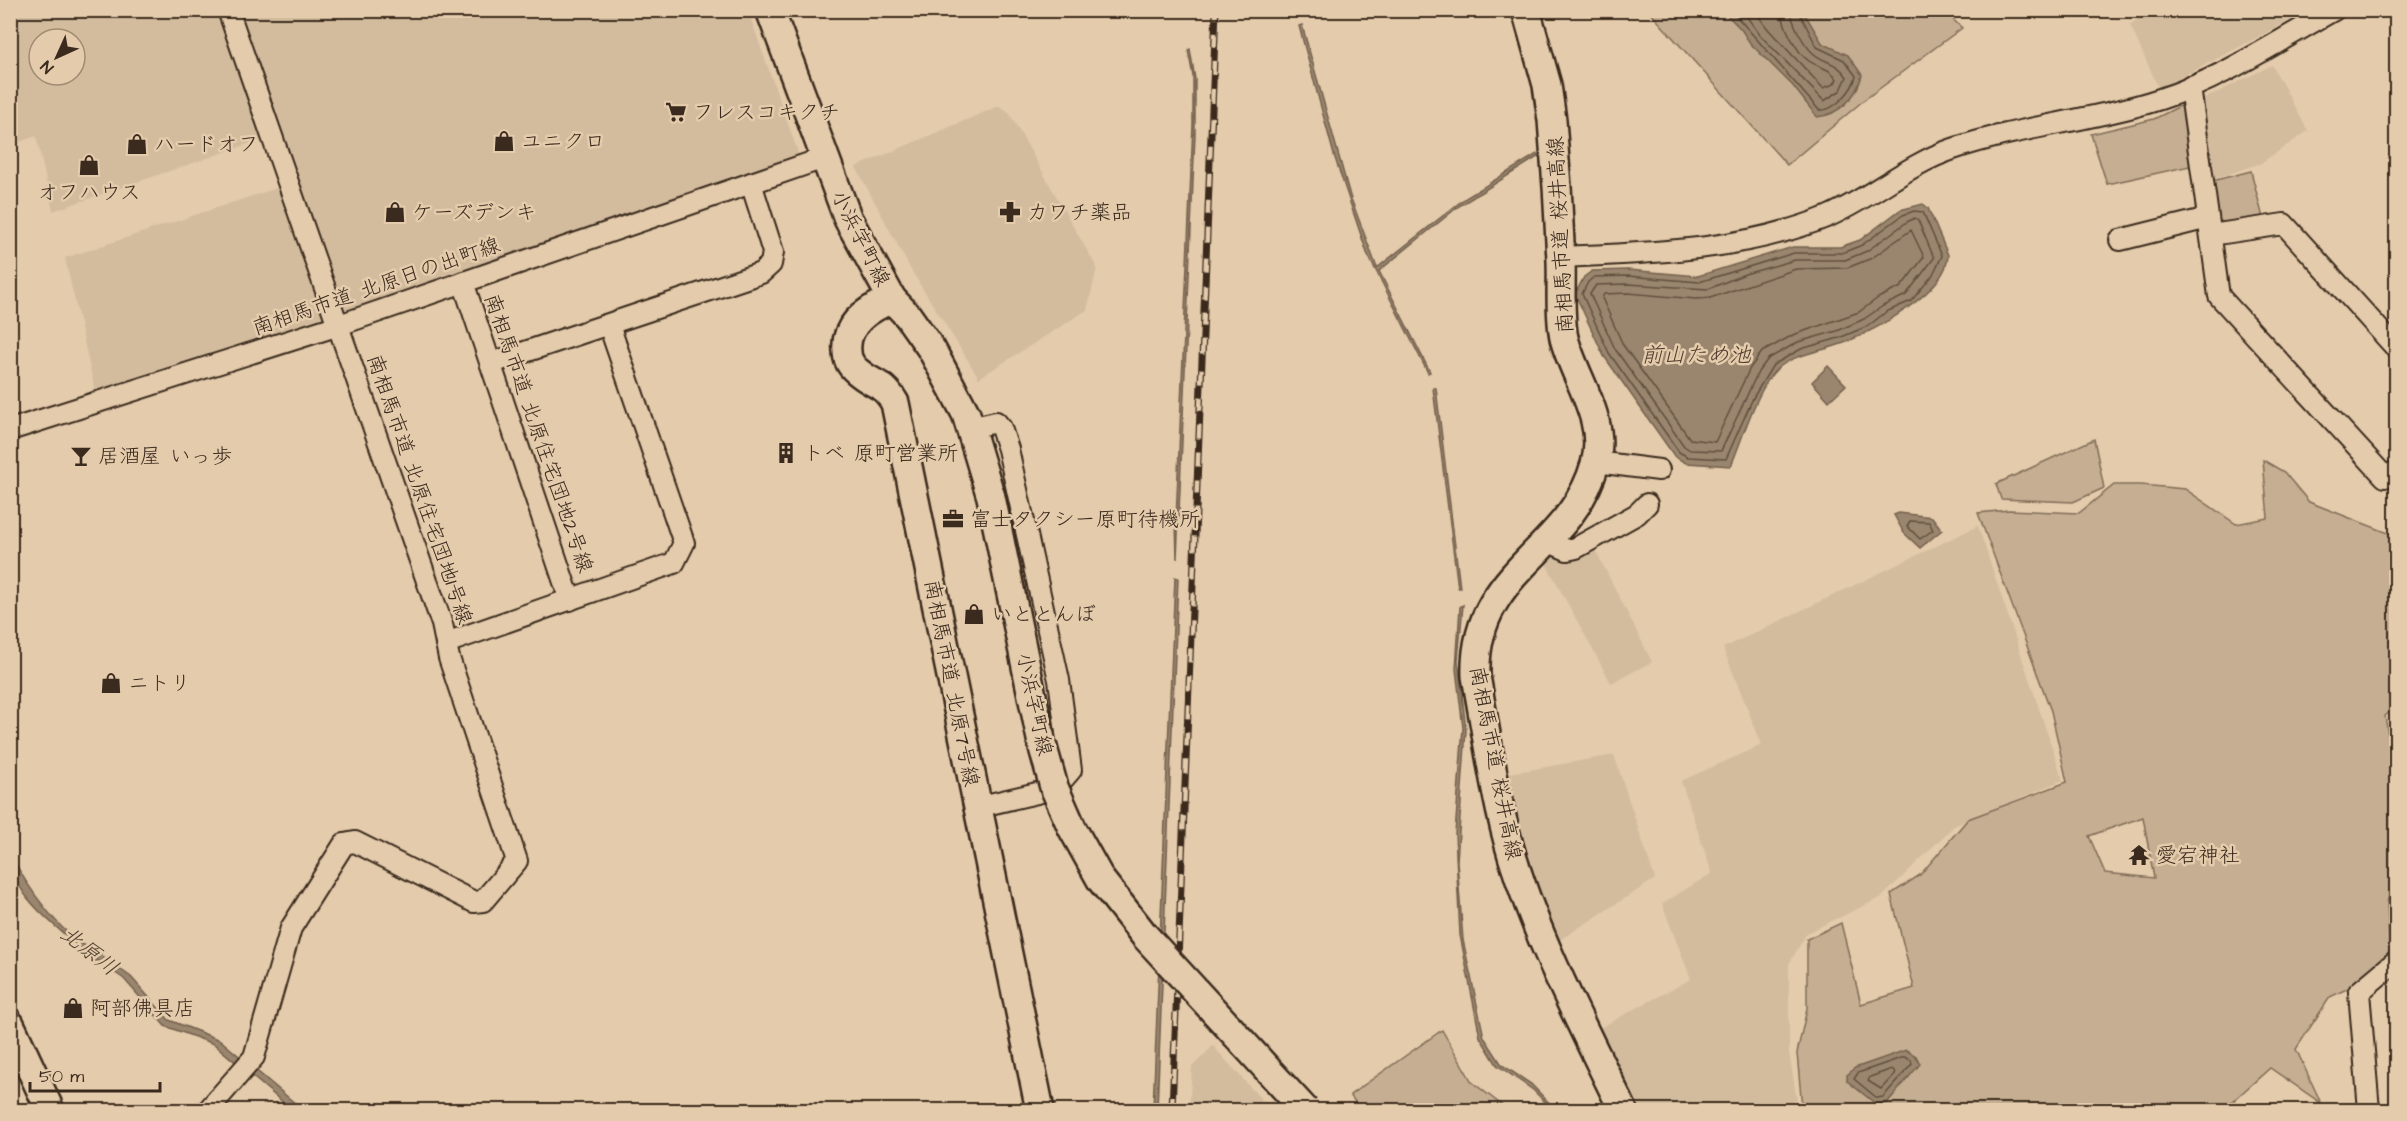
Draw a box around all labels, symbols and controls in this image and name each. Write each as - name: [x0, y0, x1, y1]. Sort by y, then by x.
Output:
- north arrow: [27, 27, 87, 87]
- text: N: [36, 56, 58, 78]
- place label: フレスコキクチ: [693, 98, 840, 127]
- supermarket icon: フレスコキクチ: [664, 100, 688, 124]
- place label: ユニクロ: [521, 127, 605, 156]
- shop icon: ユニクロ: [492, 129, 516, 153]
- place label: ハードオフ: [154, 130, 259, 159]
- shop icon: ハードオフ: [125, 132, 149, 156]
- street label: 南相馬市道 桜井高線: [1541, 136, 1580, 334]
- shop icon: オフハウス: [77, 153, 101, 177]
- place label: オフハウス: [37, 178, 141, 207]
- street label: 小浜字町線: [824, 185, 897, 292]
- place label: ケーズデンキ: [412, 198, 536, 227]
- place label: カワチ薬品: [1027, 198, 1132, 227]
- shop icon: ケーズデンキ: [383, 200, 407, 224]
- pharmacy icon: カワチ薬品: [998, 200, 1022, 224]
- street label: 南相馬市道 北原日の出町線: [248, 230, 504, 343]
- street label: 南相馬市道 北原住宅団地2号線: [477, 290, 600, 577]
- water label: 前山ため池: [1641, 340, 1752, 371]
- street label: 南相馬市道 北原住宅団地1号線: [360, 350, 479, 628]
- place label: トベ 原町営業所: [803, 439, 958, 468]
- building icon: トベ 原町営業所: [774, 441, 798, 465]
- place label: 居酒屋 いっ歩: [98, 442, 232, 471]
- bar icon: 居酒屋 いっ歩: [69, 444, 93, 468]
- place label: 富士タクシー原町待機所: [970, 505, 1201, 534]
- office icon: 富士タクシー原町待機所: [941, 507, 965, 531]
- street label: 南相馬市道 北原7号線: [917, 577, 986, 789]
- place label: いととんぼ: [991, 600, 1096, 629]
- shop icon: いととんぼ: [962, 602, 986, 626]
- street label: 小浜字町線: [1009, 650, 1060, 758]
- street label: 南相馬市道 桜井高線: [1462, 663, 1529, 863]
- place label: ニトリ: [128, 669, 191, 698]
- shop icon: ニトリ: [99, 671, 123, 695]
- place label: 愛宕神社: [2156, 841, 2240, 870]
- temple icon: 愛宕神社: [2127, 843, 2151, 867]
- water label: 北原川: [54, 919, 125, 984]
- place label: 阿部佛具店: [90, 994, 195, 1023]
- shop icon: 阿部佛具店: [61, 996, 85, 1020]
- scale bar: [30, 1055, 160, 1093]
- text: 50 m: [39, 1064, 84, 1089]

